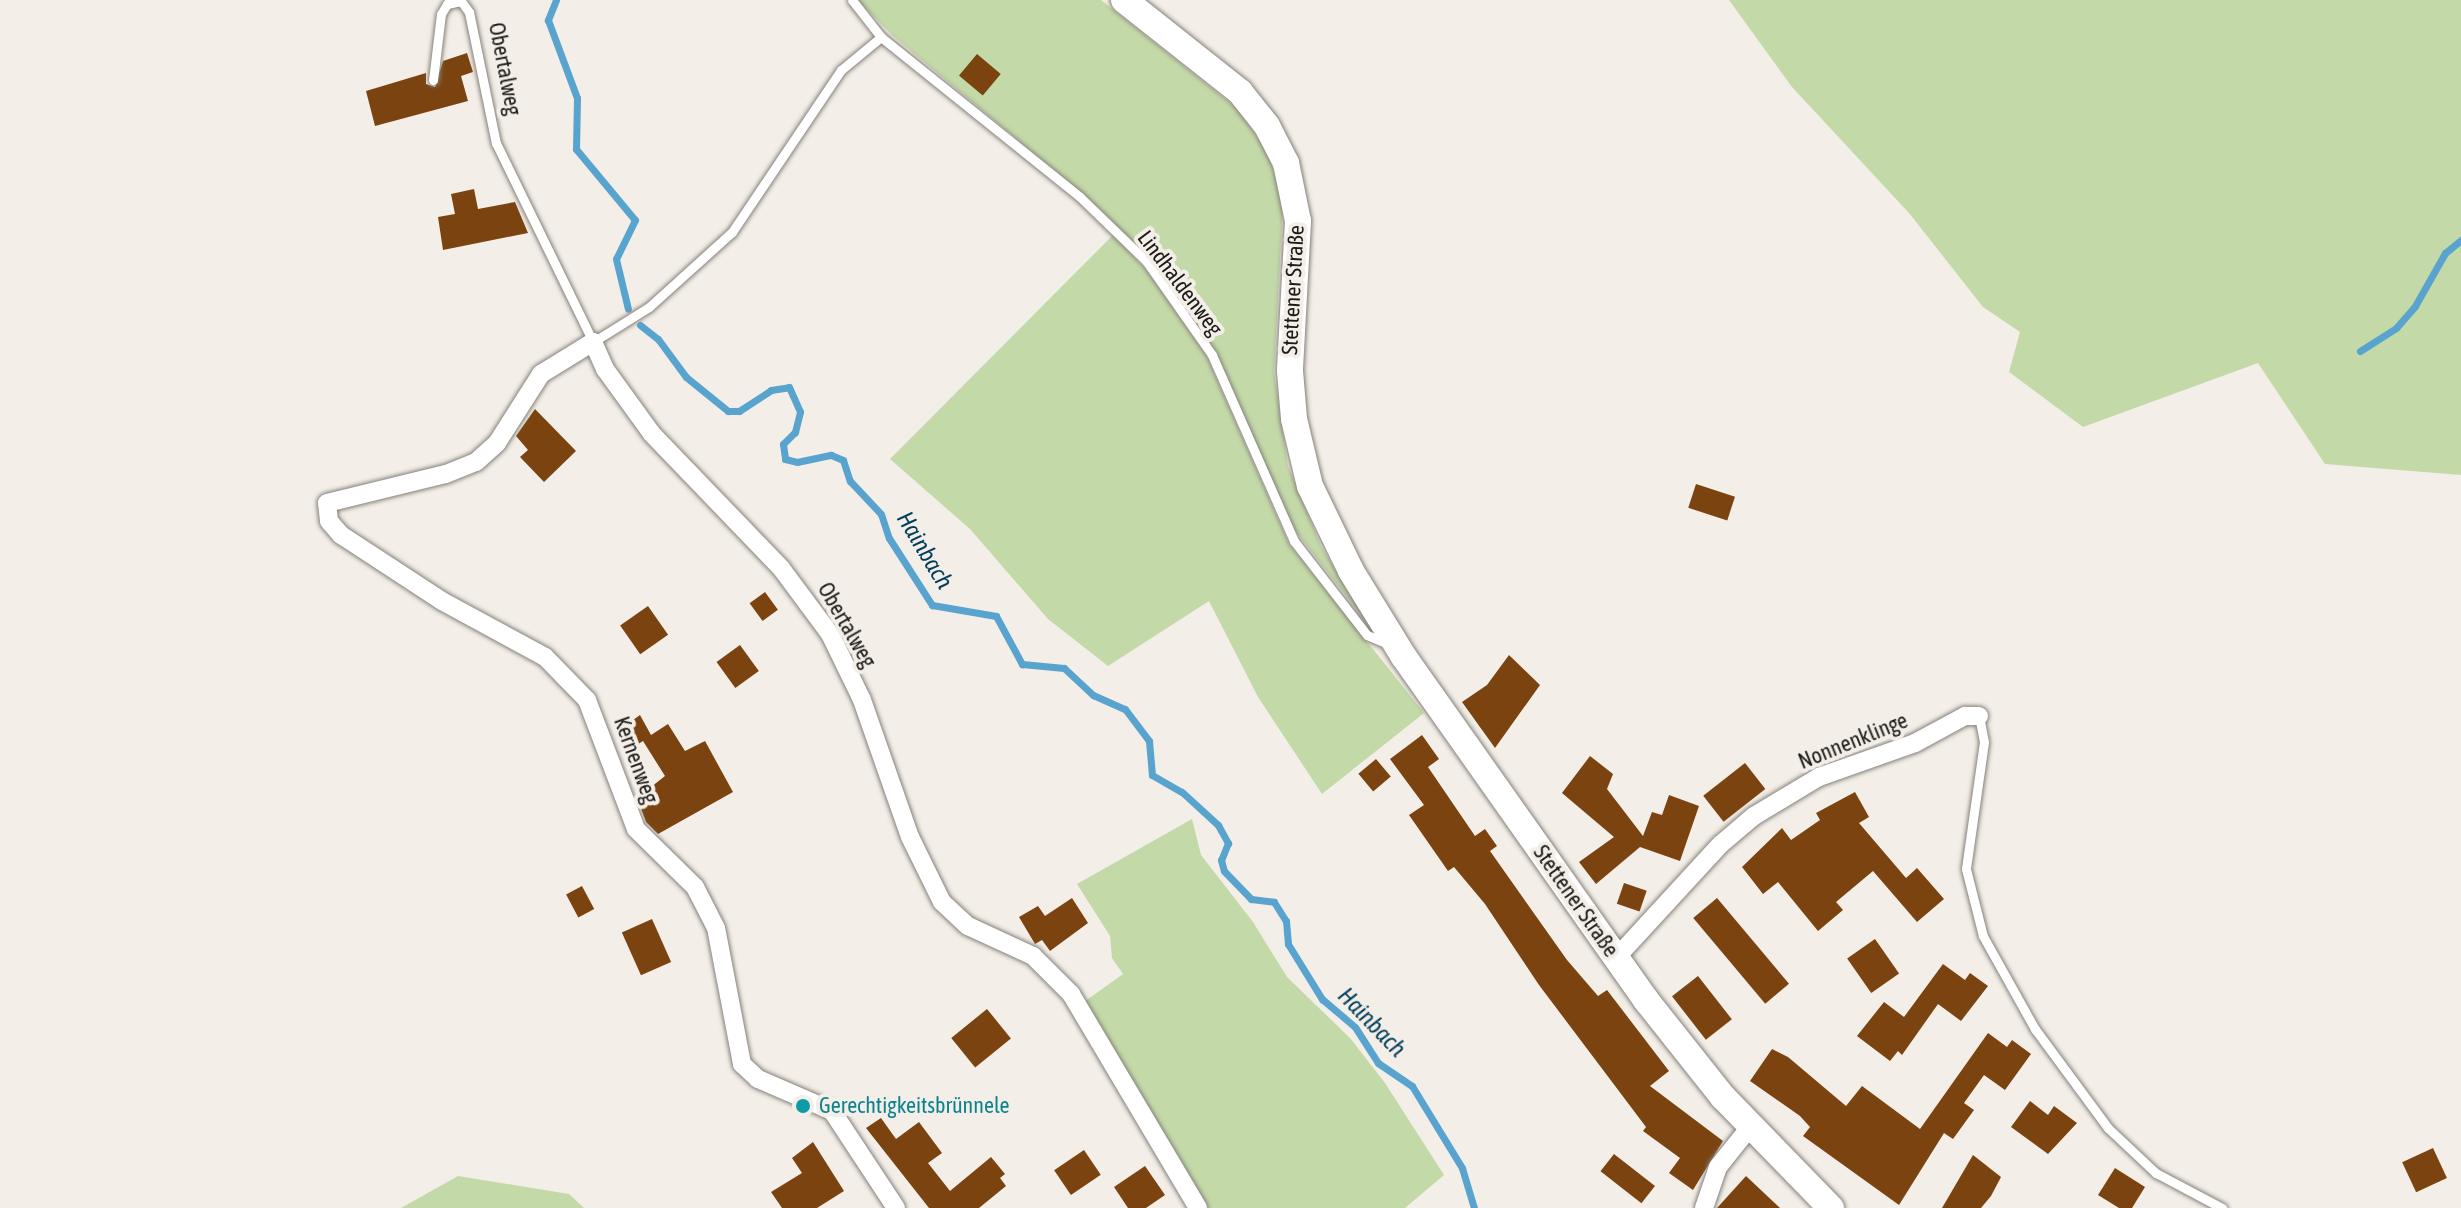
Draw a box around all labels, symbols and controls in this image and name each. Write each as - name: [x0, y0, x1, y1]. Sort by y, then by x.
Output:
- street label: Obertalweg: [483, 20, 527, 118]
- street label: Stettener Straße: [1276, 224, 1310, 356]
- street label: Lindhaldenweg: [1132, 225, 1228, 341]
- water label: Hainbach: [891, 506, 959, 594]
- street label: Obertalweg: [812, 578, 882, 672]
- street label: Nonnenklinge: [1794, 707, 1912, 775]
- street label: Kernenweg: [608, 713, 664, 807]
- street label: Stettener Straße: [1528, 840, 1624, 962]
- water label: Hainbach: [1332, 981, 1412, 1063]
- place label: Gerechtigkeitsbrünnele: [819, 1093, 1010, 1119]
- marker: Gerechtigkeitsbrünnele: [794, 1097, 812, 1115]

